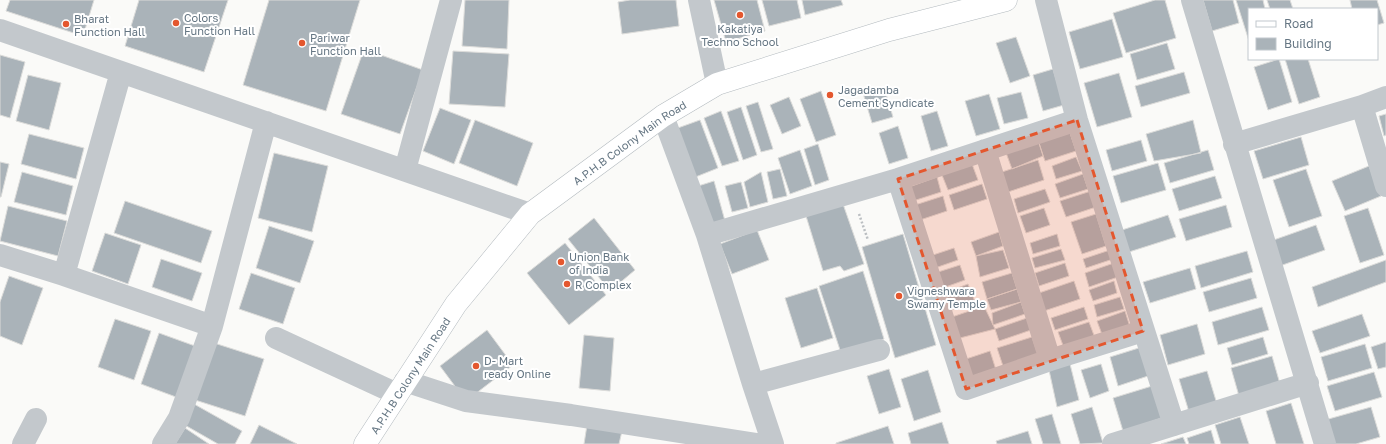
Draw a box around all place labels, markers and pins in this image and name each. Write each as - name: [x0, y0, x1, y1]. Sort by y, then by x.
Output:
- marker: Kakatiya Techno School: [735, 10, 745, 20]
- place label: Colors Function Hall: [184, 11, 256, 37]
- place label: Bharat Function Hall: [74, 12, 146, 38]
- marker: Colors Function Hall: [171, 18, 181, 28]
- marker: Bharat Function Hall: [61, 19, 71, 29]
- place label: Kakatiya Techno School: [701, 22, 779, 48]
- place label: Pariwar Function Hall: [310, 31, 382, 57]
- marker: Pariwar Function Hall: [297, 38, 307, 48]
- place label: Jagadamba Cement Syndicate: [838, 83, 934, 109]
- marker: Jagadamba Cement Syndicate: [825, 90, 835, 100]
- place label: Union Bank of India: [569, 250, 629, 276]
- marker: Union Bank of India: [556, 257, 566, 267]
- place label: R Complex: [575, 278, 631, 291]
- marker: R Complex: [562, 279, 572, 289]
- place label: Vigneshwara Swamy Temple: [907, 284, 986, 310]
- marker: Vigneshwara Swamy Temple: [894, 291, 904, 301]
- place label: D- Mart ready Online: [484, 354, 551, 380]
- marker: D- Mart ready Online: [471, 361, 481, 371]

